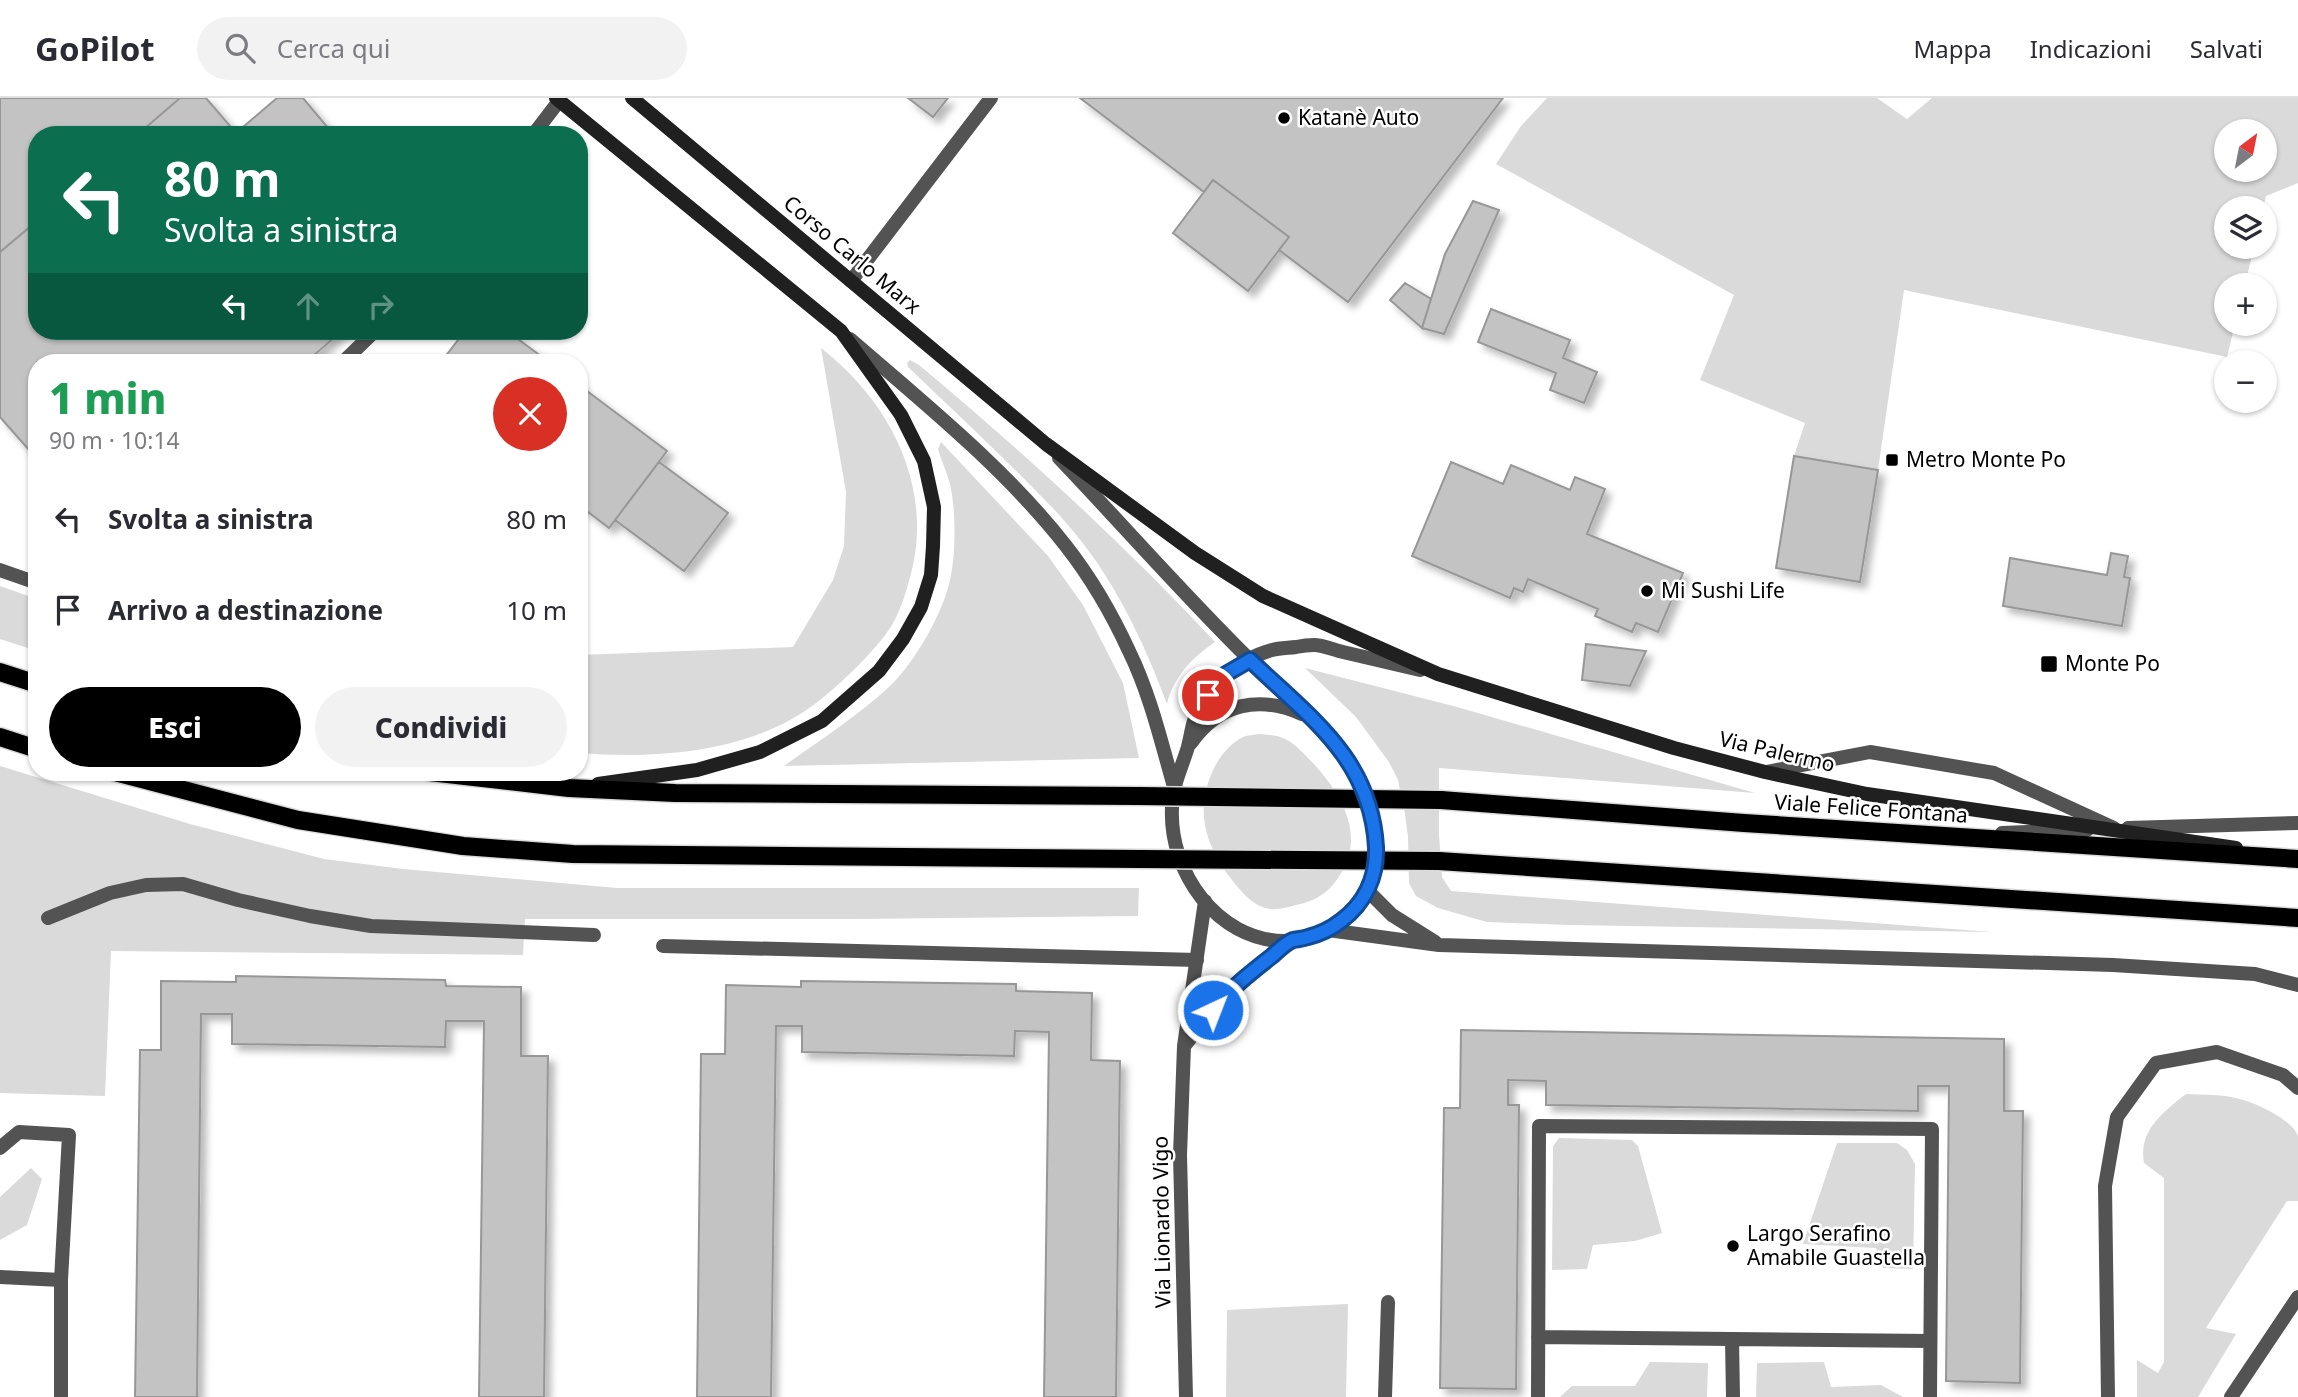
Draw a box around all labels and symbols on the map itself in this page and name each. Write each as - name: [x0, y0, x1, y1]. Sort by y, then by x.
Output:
- place label: Katanè Auto: [1298, 103, 1419, 131]
- marker: Katanè Auto: [1276, 110, 1292, 126]
- north arrow: [2214, 119, 2277, 182]
- street label: Corso Carlo Marx: [778, 189, 927, 320]
- place label: Metro Monte Po: [1906, 445, 2066, 473]
- marker: Metro Monte Po: [1884, 452, 1900, 468]
- place label: Mi Sushi Life: [1661, 576, 1785, 604]
- marker: Mi Sushi Life: [1639, 583, 1655, 599]
- place label: Monte Po: [2065, 649, 2160, 677]
- marker: Monte Po: [2039, 654, 2059, 674]
- pin: [1178, 665, 1238, 725]
- street label: Via Palermo: [1717, 724, 1838, 778]
- street label: Viale Felice Fontana: [1773, 787, 1969, 829]
- position arrow: [1176, 973, 1250, 1047]
- street label: Via Lionardo Vigo: [1146, 1136, 1177, 1308]
- place label: Largo Serafino Amabile Guastella: [1747, 1219, 1925, 1271]
- marker: Largo Serafino Amabile Guastella: [1725, 1238, 1741, 1254]

